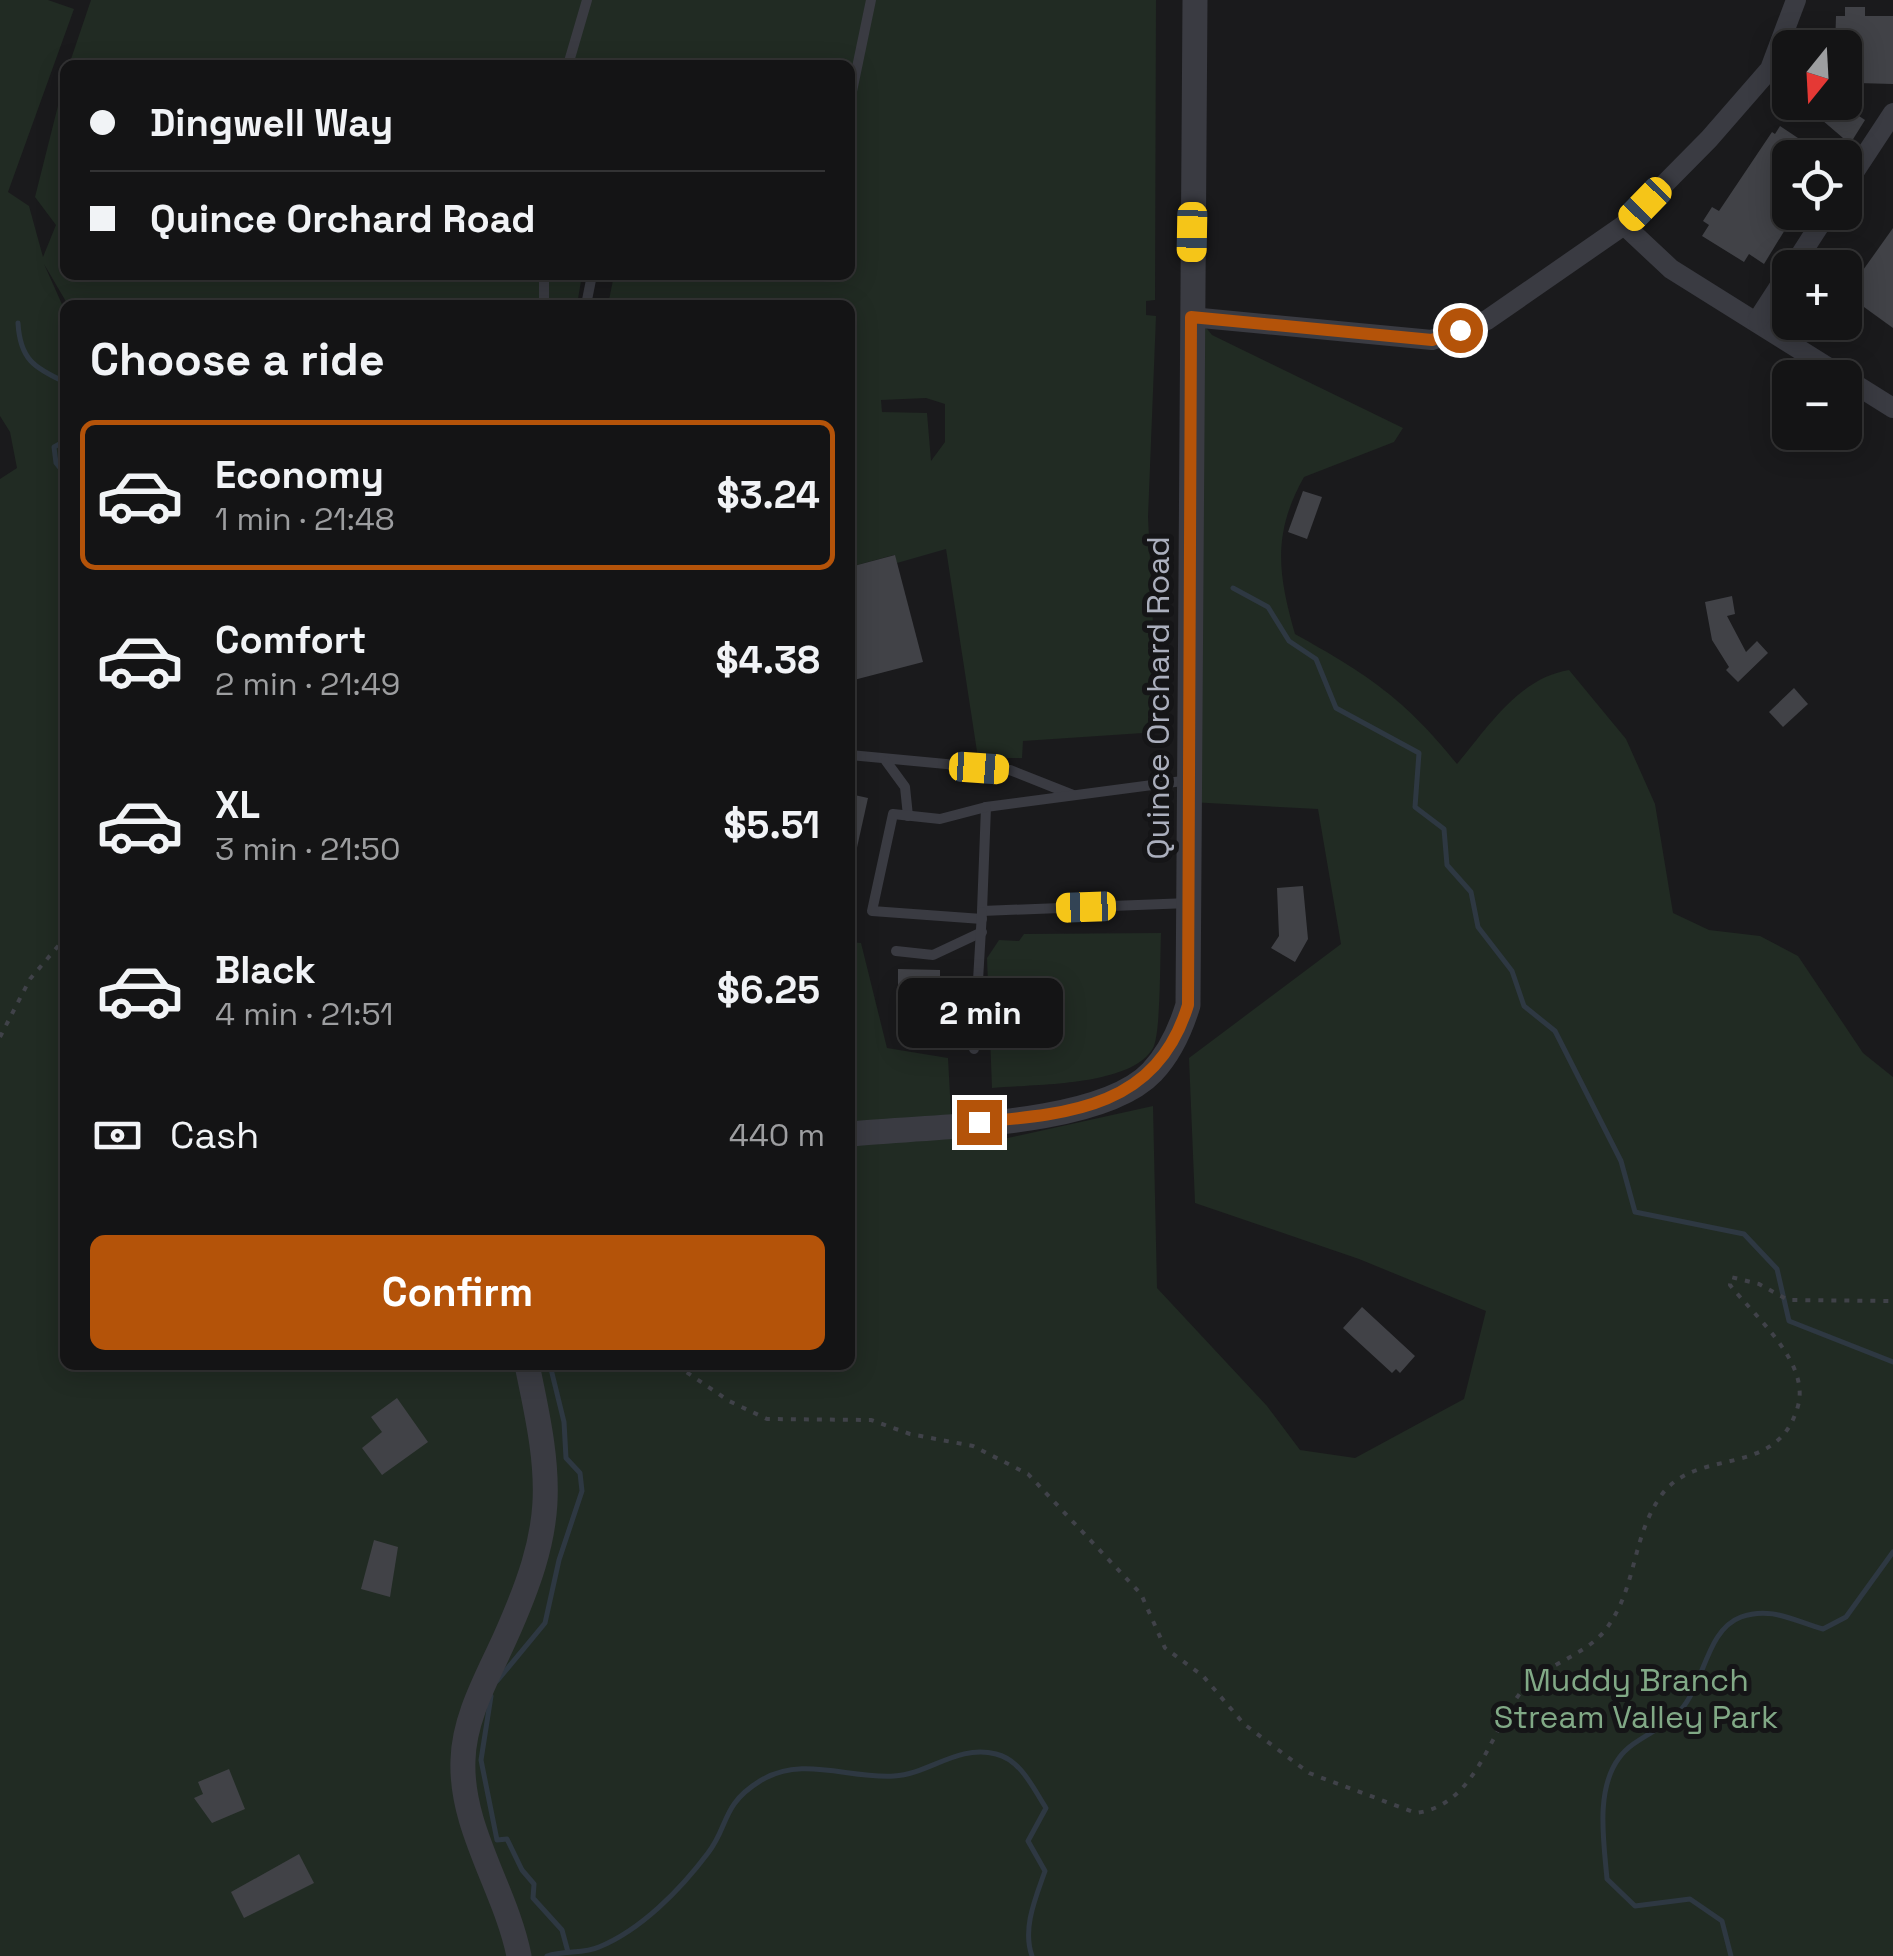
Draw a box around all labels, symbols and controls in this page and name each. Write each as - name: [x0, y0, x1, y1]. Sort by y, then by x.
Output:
- north arrow: [1772, 30, 1862, 120]
- map controls: [1772, 30, 1862, 450]
- text: Dingwell Way: [150, 99, 393, 147]
- button: locate: [1772, 140, 1862, 230]
- car: [1613, 172, 1677, 236]
- text: Quince Orchard Road: [150, 195, 536, 243]
- car: [1176, 202, 1208, 262]
- button: +: [1772, 250, 1862, 340]
- route start: [1438, 308, 1483, 353]
- text: Choose a ride: [90, 331, 385, 388]
- button: −: [1772, 360, 1862, 450]
- icon: car: [95, 450, 185, 540]
- text: Economy: [215, 451, 384, 499]
- text: $3.24: [716, 471, 820, 519]
- text: 1 min · 21:48: [215, 499, 395, 539]
- street label: Quince Orchard Road: [1138, 536, 1178, 860]
- icon: car: [95, 615, 185, 705]
- text: Comfort: [215, 616, 366, 664]
- text: $4.38: [716, 636, 820, 684]
- text: 2 min · 21:49: [215, 664, 400, 704]
- car: [948, 751, 1010, 785]
- icon: car: [95, 780, 185, 870]
- text: XL: [215, 781, 260, 829]
- text: $5.51: [724, 801, 820, 849]
- text: 3 min · 21:50: [215, 829, 400, 869]
- car: [1055, 891, 1117, 923]
- icon: car: [95, 945, 185, 1035]
- text: Black: [215, 946, 316, 994]
- text: $6.25: [717, 966, 820, 1014]
- callout: 2 min: [896, 977, 1062, 1047]
- text: 2 min: [939, 993, 1022, 1033]
- text: 4 min · 21:51: [215, 994, 393, 1034]
- route end: [957, 1100, 1002, 1145]
- icon: cash: [90, 1108, 145, 1163]
- text: Cash: [170, 1111, 259, 1159]
- text: 440 m: [729, 1115, 825, 1155]
- button: Confirm: [90, 1235, 825, 1350]
- park label: Muddy Branch Stream Valley Park: [1494, 1660, 1778, 1737]

